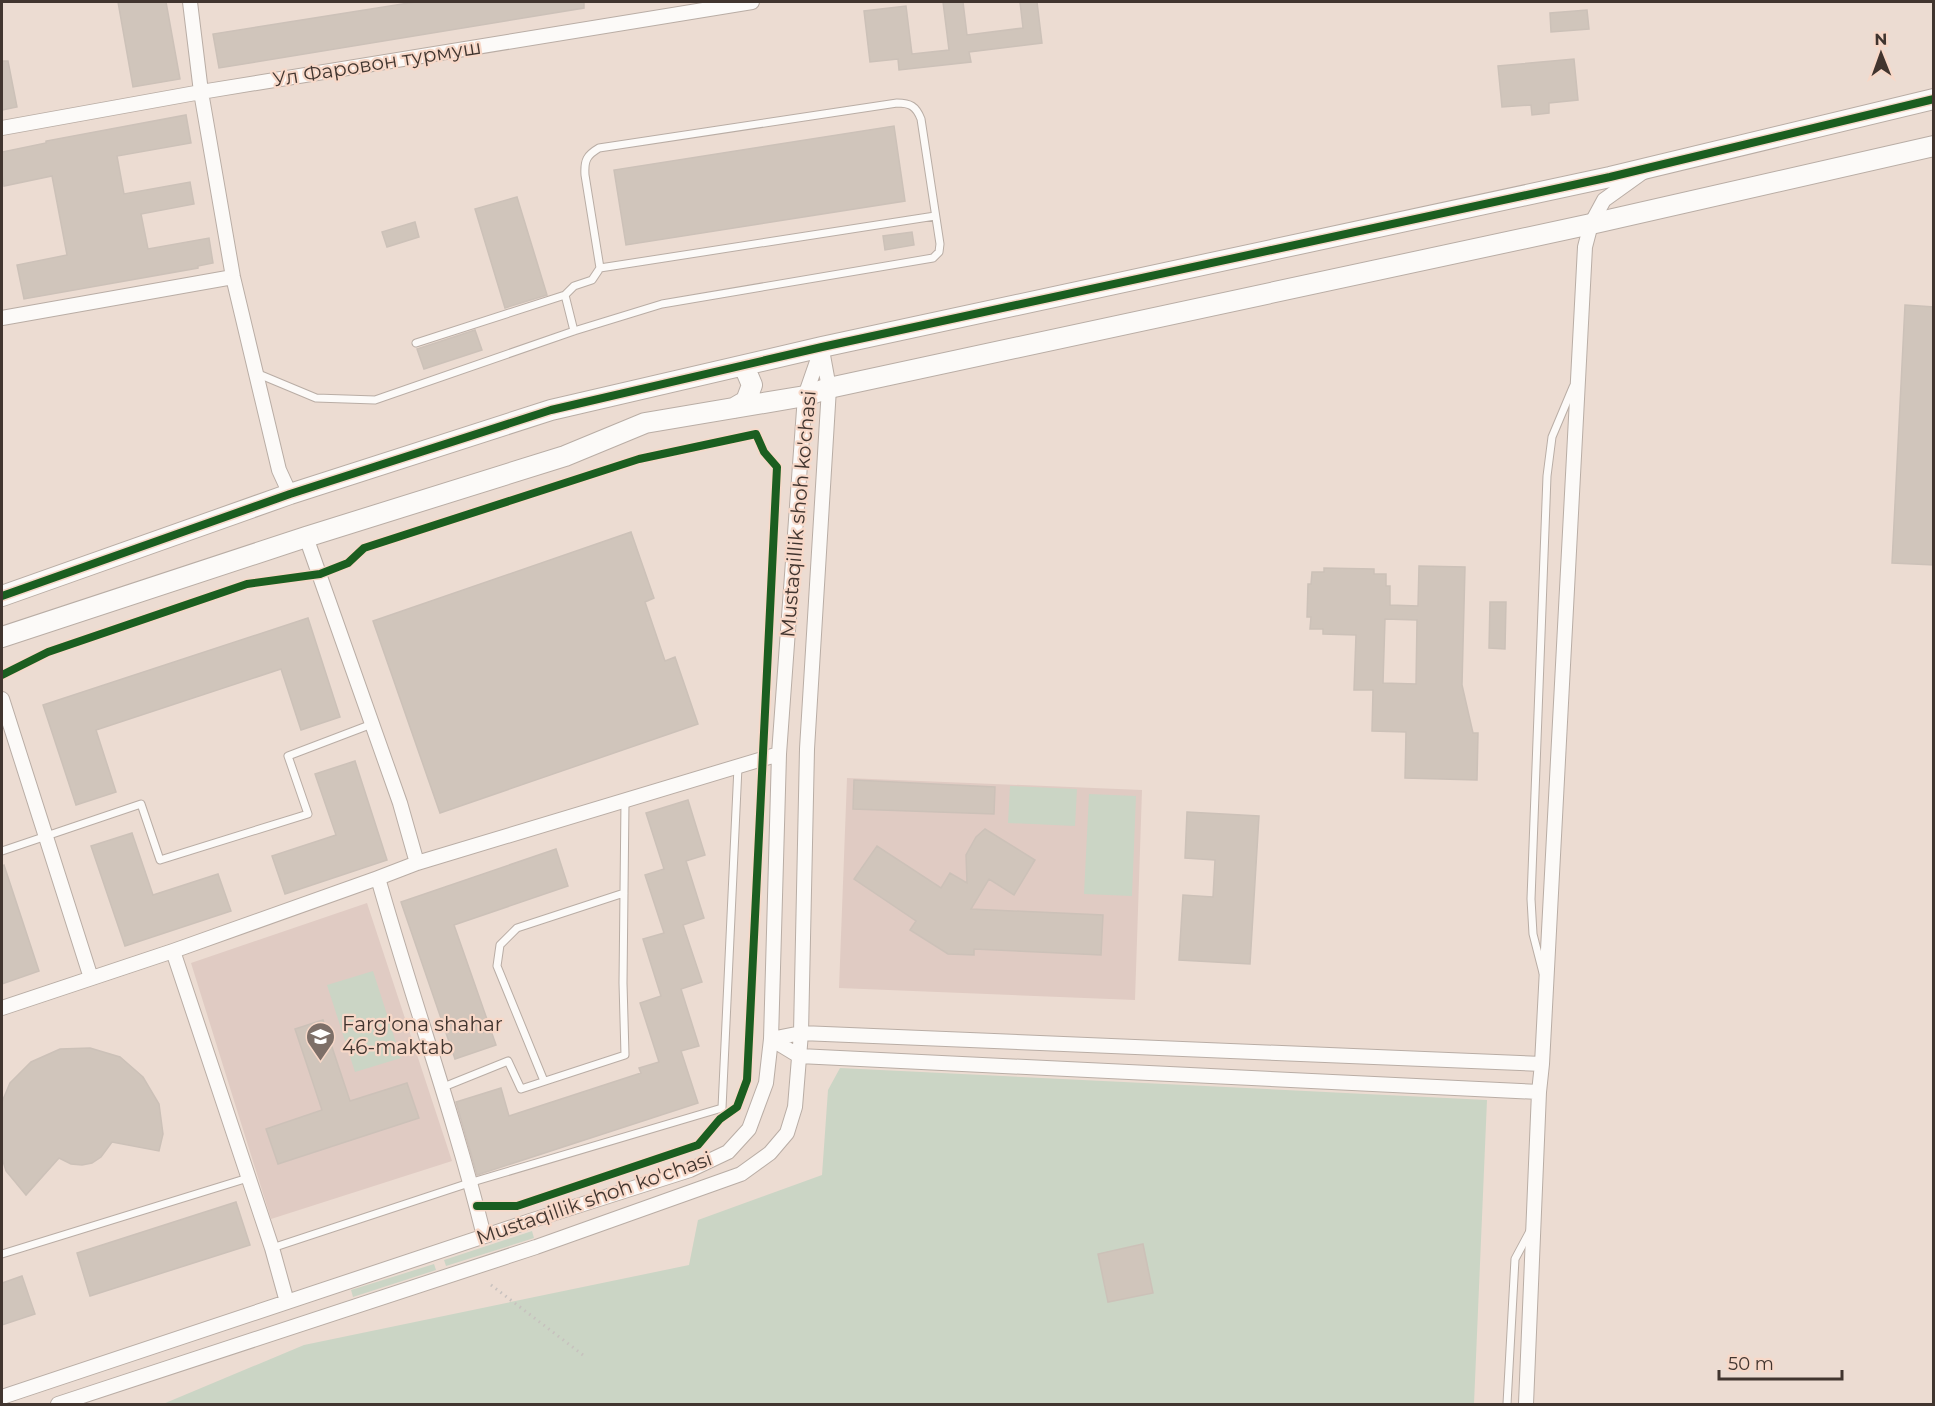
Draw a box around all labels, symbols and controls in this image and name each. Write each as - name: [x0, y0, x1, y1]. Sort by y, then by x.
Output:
- north arrow: [1851, 24, 1911, 84]
- text: N: [1874, 30, 1887, 49]
- street label: Ул Фаровон турмуш: [271, 35, 483, 91]
- street label: Mustaqillik shoh ko'chasi: [775, 390, 821, 638]
- place label: Farg'ona shahar 46-maktab: [342, 1012, 503, 1059]
- school or university icon: Farg'ona shahar 46-maktab: [305, 1020, 337, 1062]
- street label: Mustaqillik shoh ko'chasi: [473, 1146, 715, 1250]
- scale bar: [1719, 1343, 1842, 1381]
- text: 50 m: [1728, 1353, 1774, 1375]

